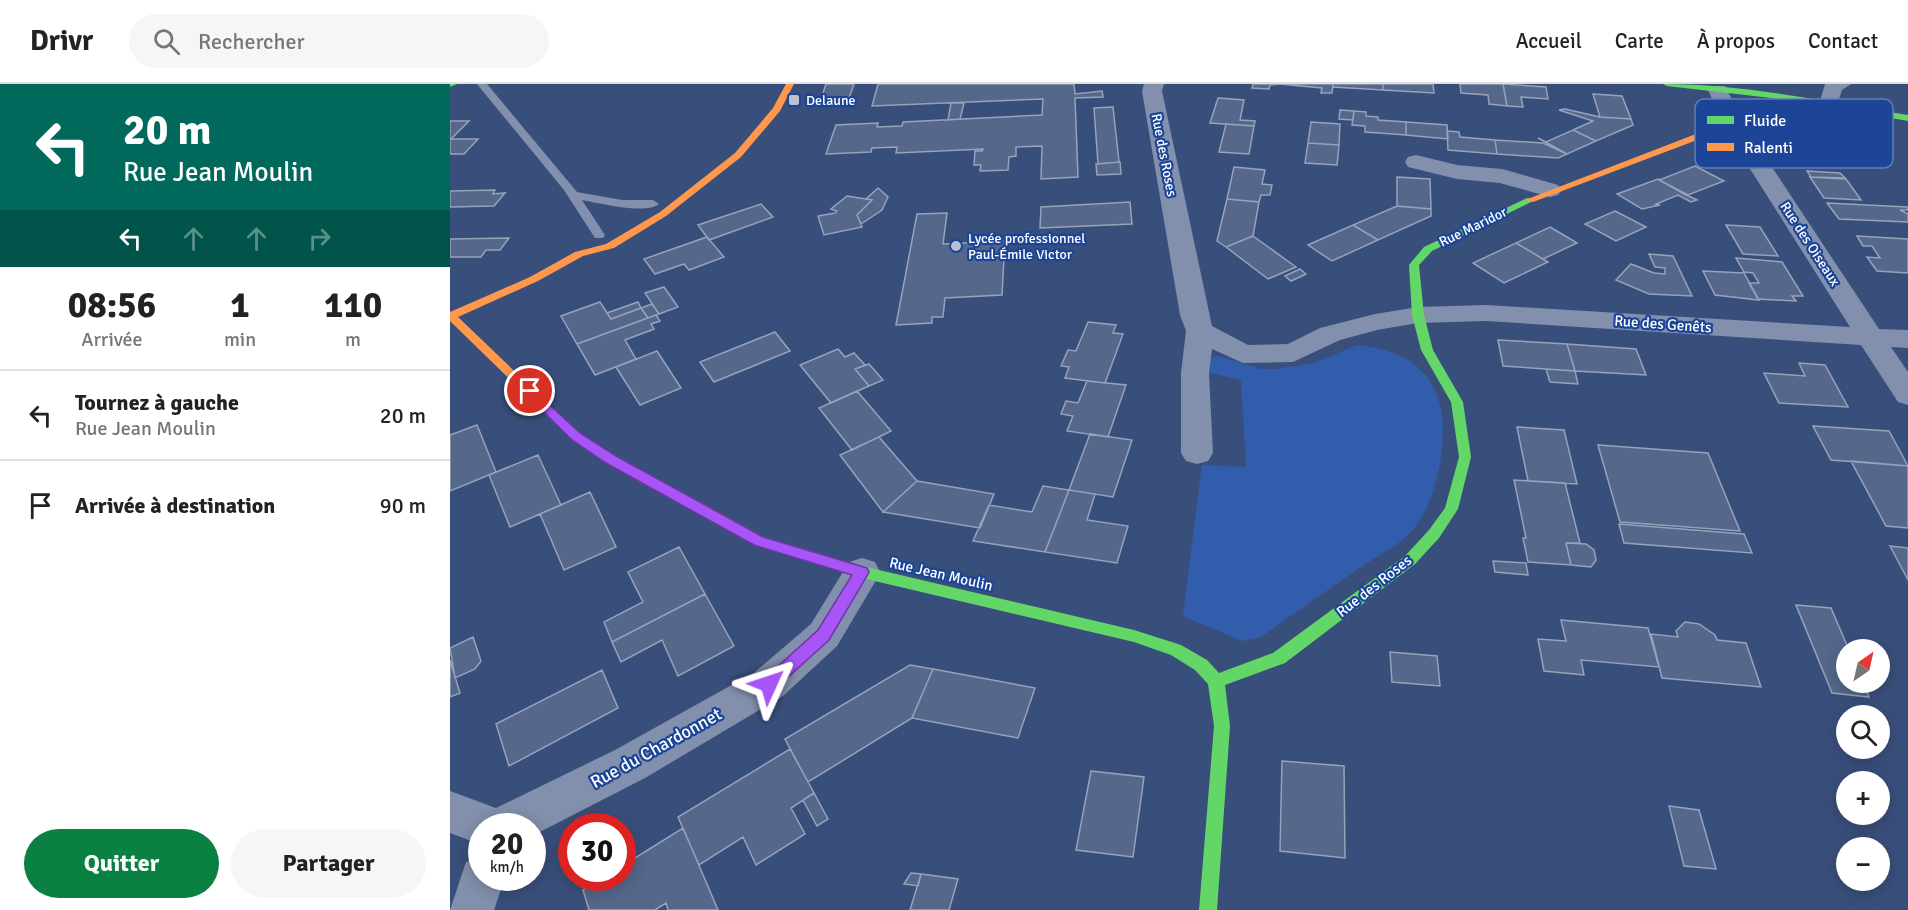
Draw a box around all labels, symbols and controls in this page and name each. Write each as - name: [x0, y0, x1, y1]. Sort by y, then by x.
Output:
- search box: [129, 14, 549, 68]
- text: Drivr: [30, 24, 93, 58]
- icon: search: [150, 25, 183, 58]
- text: Rechercher: [198, 28, 305, 55]
- text: Accueil: [1516, 28, 1582, 54]
- text: Carte: [1615, 28, 1664, 54]
- text: À propos: [1697, 28, 1775, 54]
- text: Contact: [1808, 28, 1878, 54]
- place label: Delaune: [806, 92, 856, 109]
- marker: Delaune: [787, 93, 801, 107]
- legend: [1695, 99, 1893, 168]
- text: 20 m: [123, 105, 212, 156]
- icon: left: [24, 108, 102, 186]
- text: Fluide: [1744, 111, 1786, 131]
- street label: Rue des Roses: [1148, 112, 1180, 198]
- text: Ralenti: [1744, 138, 1793, 158]
- text: Rue Jean Moulin: [123, 156, 313, 189]
- street label: Rue des Oiseaux: [1776, 199, 1844, 290]
- street label: Rue Maridor: [1436, 203, 1510, 251]
- icon: left: [114, 222, 147, 255]
- icon: ahead: [177, 222, 210, 255]
- icon: ahead: [240, 222, 273, 255]
- icon: right: [303, 222, 336, 255]
- place label: Lycée professionnel Paul-Émile Victor: [968, 230, 1085, 263]
- marker: Lycée professionnel Paul-Émile Victor: [949, 239, 963, 253]
- text: 08:56: [68, 283, 156, 328]
- text: 1: [230, 283, 250, 328]
- text: 110: [324, 283, 382, 328]
- street label: Rue des Genêts: [1614, 312, 1713, 336]
- text: Arrivée: [81, 327, 143, 352]
- text: min: [224, 327, 256, 352]
- text: m: [345, 327, 361, 352]
- pin: [504, 365, 555, 416]
- icon: arrive: [513, 374, 546, 407]
- text: Tournez à gauche: [75, 389, 239, 416]
- icon: left: [24, 399, 57, 432]
- text: 20 m: [380, 402, 426, 429]
- text: Rue Jean Moulin: [75, 416, 216, 441]
- icon: arrive: [24, 489, 57, 522]
- text: Arrivée à destination: [75, 492, 275, 519]
- text: 90 m: [380, 492, 426, 519]
- street label: Rue des Roses: [1333, 551, 1415, 621]
- street label: Rue Jean Moulin: [887, 553, 995, 595]
- north arrow: [1836, 639, 1890, 693]
- map controls: [1836, 639, 1890, 891]
- position arrow: [737, 652, 801, 716]
- street label: Rue du Chardonnet: [587, 703, 725, 793]
- button: search: [1836, 705, 1890, 759]
- button: +: [1836, 771, 1890, 825]
- speed limit sign: 30: [558, 813, 636, 891]
- text: 20: [491, 826, 523, 863]
- button: Quitter: [24, 829, 219, 898]
- button: Partager: [231, 829, 426, 898]
- button: −: [1836, 837, 1890, 891]
- text: km/h: [490, 858, 524, 876]

